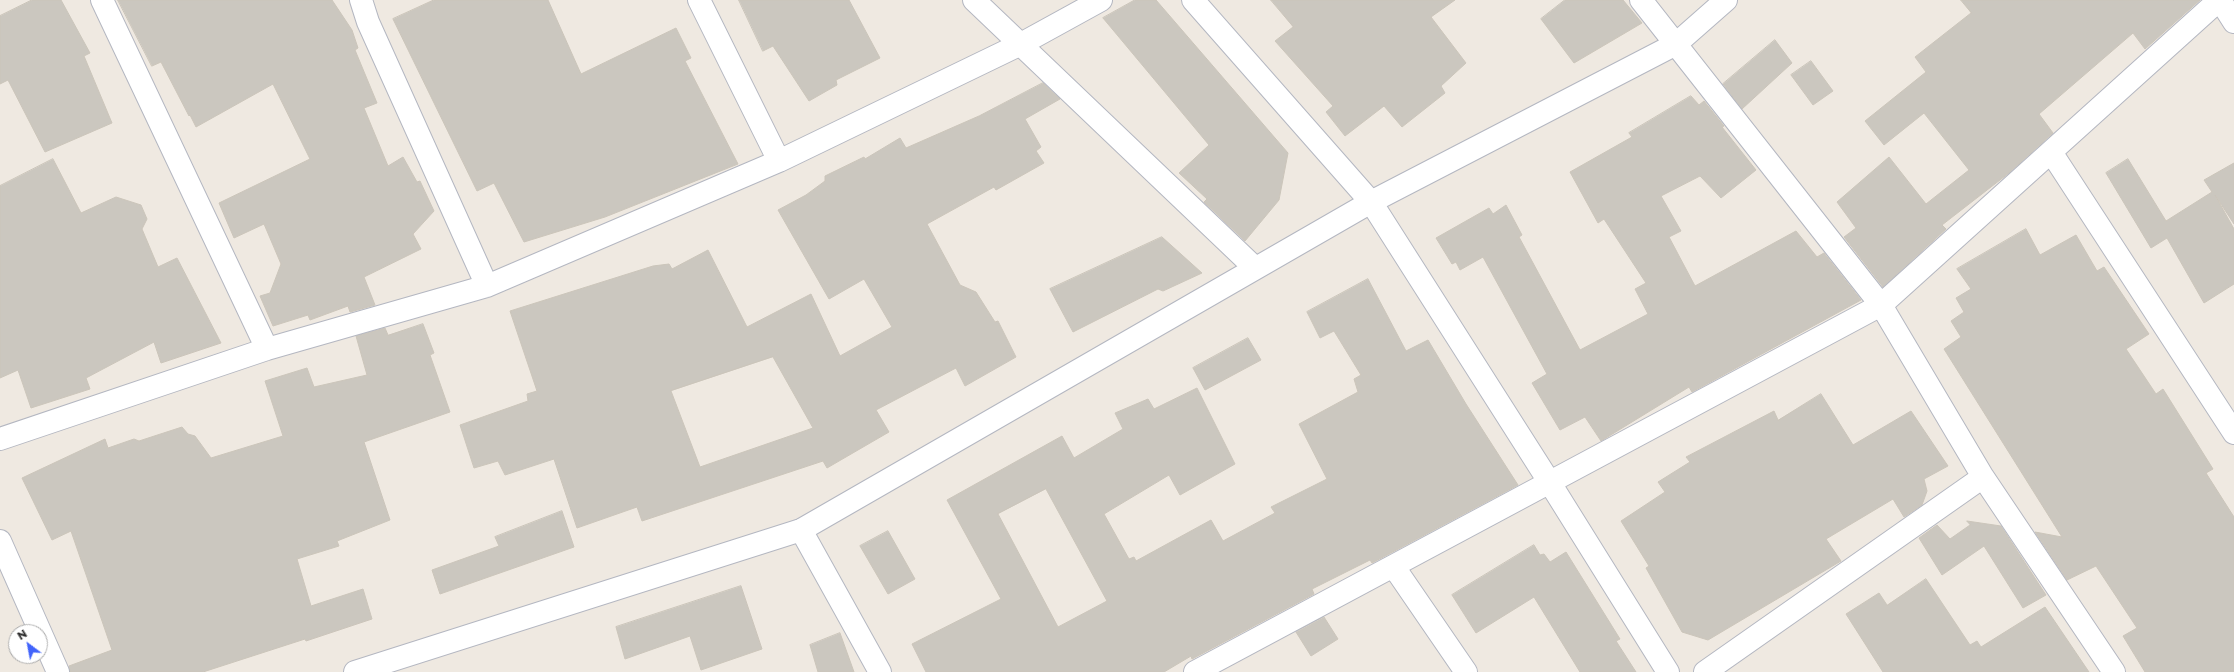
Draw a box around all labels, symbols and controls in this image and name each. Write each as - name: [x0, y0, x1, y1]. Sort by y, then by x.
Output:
- north arrow: [8, 624, 48, 664]
- text: N: [15, 626, 30, 643]

